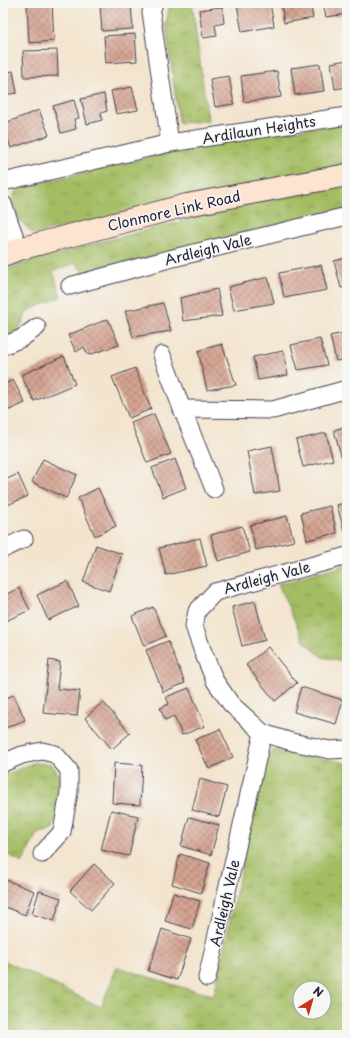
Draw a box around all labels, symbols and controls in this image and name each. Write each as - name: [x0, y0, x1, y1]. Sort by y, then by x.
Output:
- street label: Ardilaun Heights: [201, 110, 317, 149]
- street label: Clonmore Link Road: [105, 185, 242, 236]
- street label: Ardleigh Vale: [162, 229, 254, 270]
- street label: Ardleigh Vale: [221, 556, 313, 599]
- street label: Ardleigh Vale: [204, 857, 245, 949]
- north arrow: [292, 980, 332, 1020]
- text: N: [310, 982, 327, 1001]

